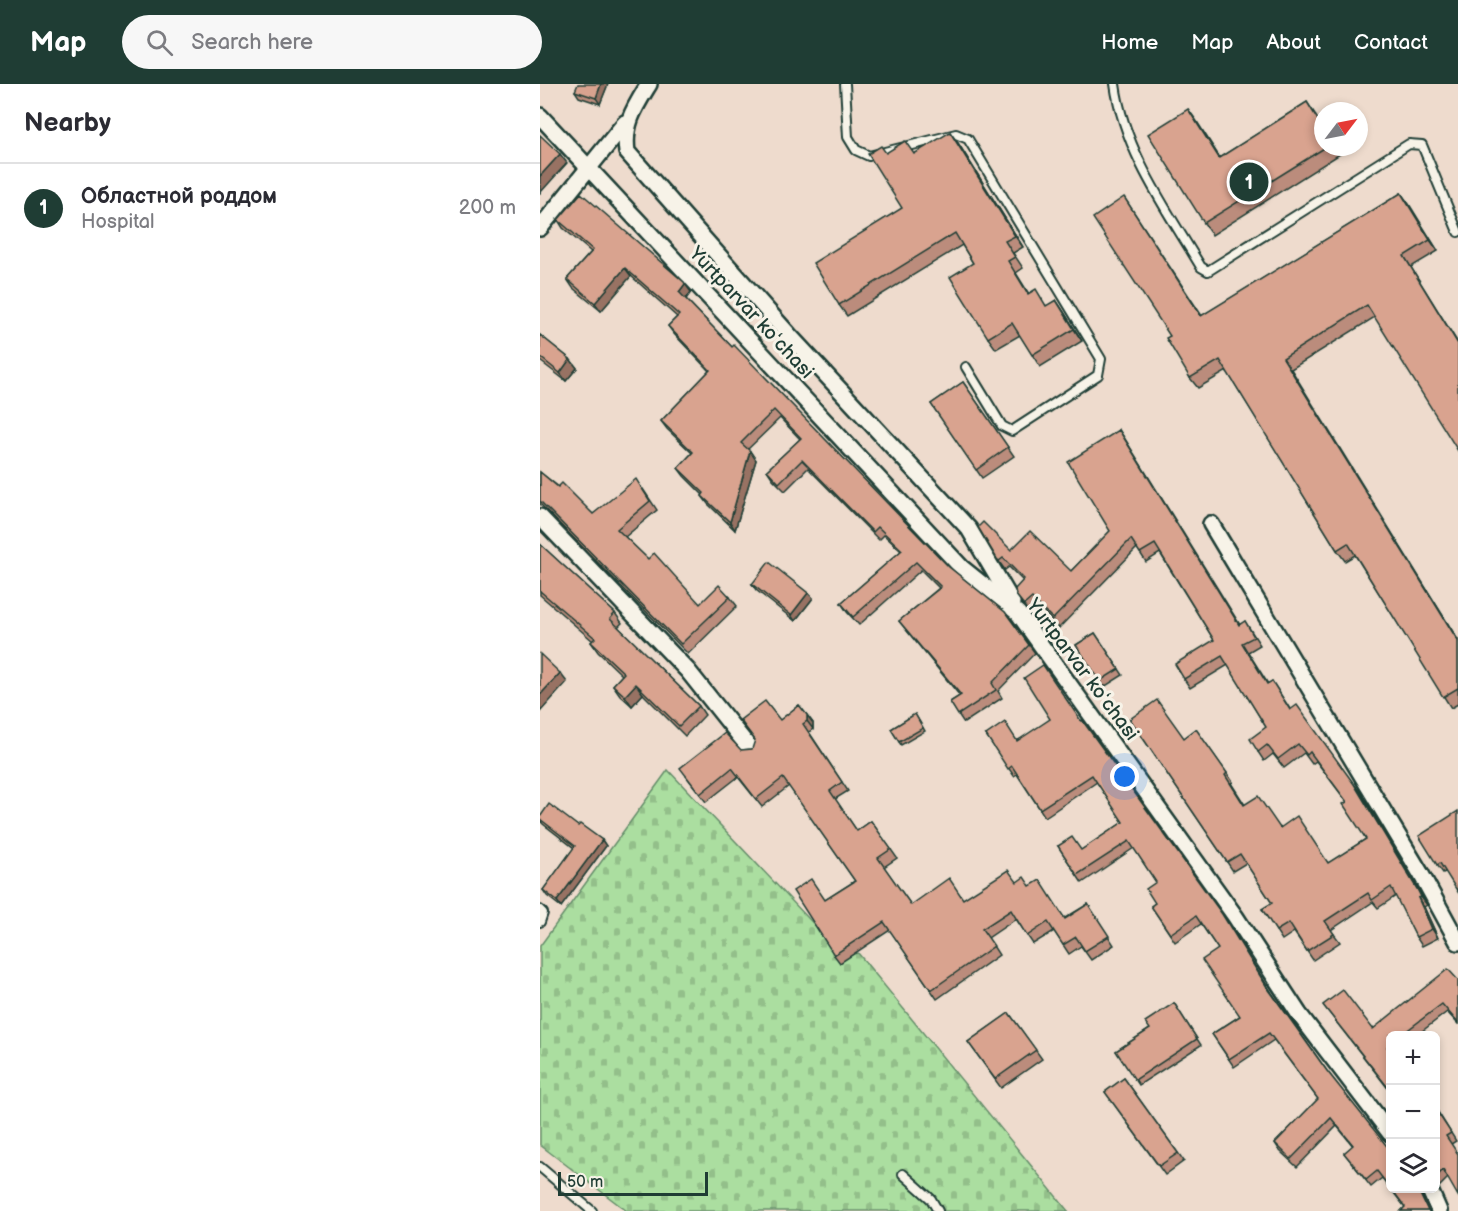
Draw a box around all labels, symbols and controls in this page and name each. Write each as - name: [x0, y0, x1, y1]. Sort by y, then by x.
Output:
- search box: [122, 15, 542, 69]
- text: Map: [30, 26, 86, 59]
- icon: search: [143, 26, 176, 59]
- text: Search here: [191, 29, 313, 56]
- text: Home: [1101, 30, 1158, 55]
- text: Map: [1191, 30, 1233, 55]
- text: About: [1266, 30, 1321, 55]
- text: Contact: [1354, 30, 1428, 55]
- north arrow: [1314, 102, 1368, 156]
- text: Nearby: [24, 108, 111, 139]
- pin: 1: [1230, 160, 1268, 204]
- text: Областной роддом: [81, 183, 277, 210]
- text: 1: [39, 196, 48, 220]
- text: 200 m: [459, 196, 516, 220]
- text: Hospital: [81, 210, 154, 234]
- street label: Yurtparvar koʻchasi: [683, 241, 819, 384]
- street label: Yurtparvar koʻchasi: [1020, 593, 1143, 745]
- your location: [1110, 762, 1139, 791]
- map controls: [1386, 1031, 1440, 1193]
- button: +: [1386, 1031, 1440, 1085]
- button: −: [1386, 1085, 1440, 1139]
- button: layers: [1386, 1139, 1440, 1193]
- scale bar: [558, 1169, 708, 1196]
- text: 50 m: [567, 1173, 603, 1192]

